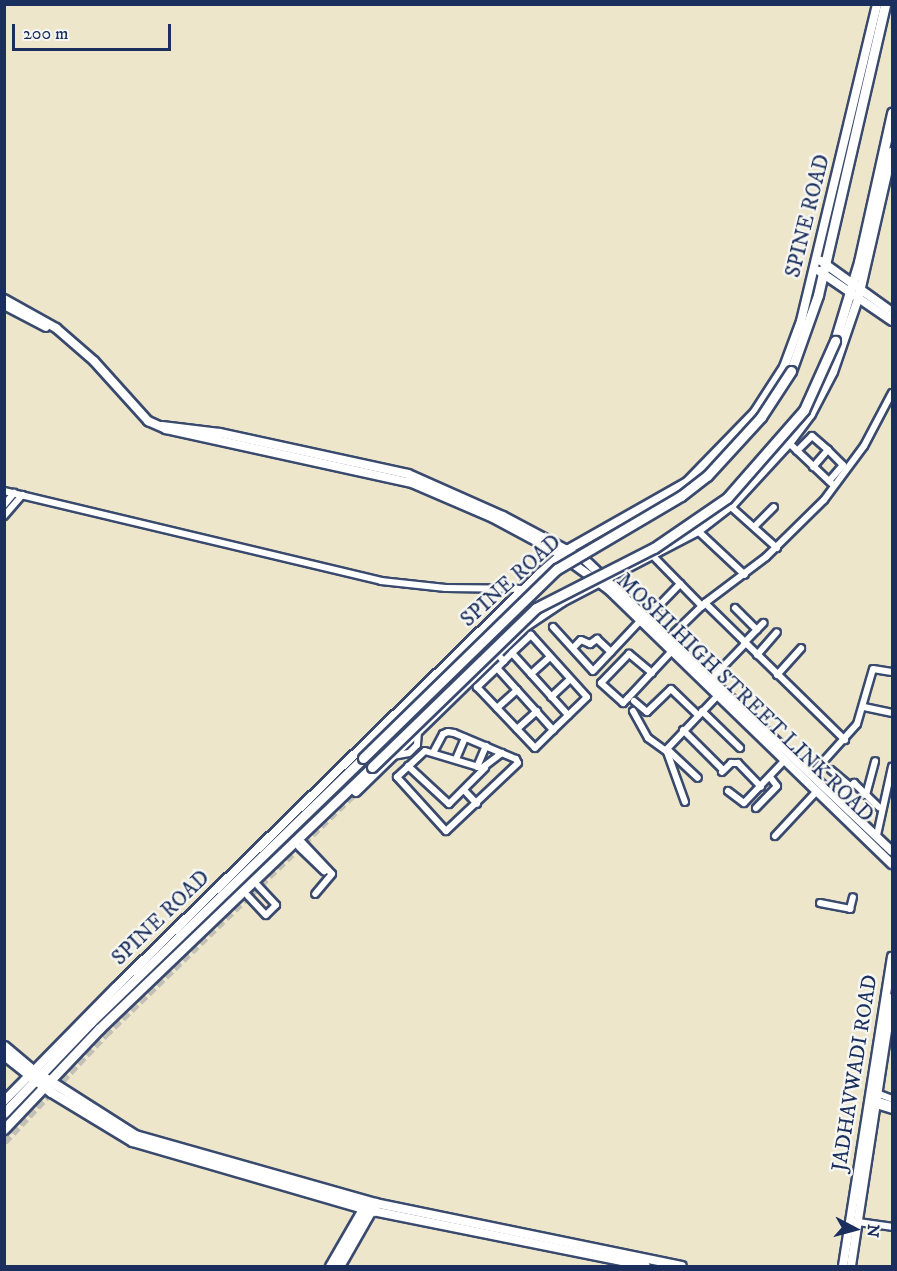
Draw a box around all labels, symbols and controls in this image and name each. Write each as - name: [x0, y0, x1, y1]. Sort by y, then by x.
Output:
- scale bar: [15, 12, 174, 50]
- text: 200 m: [23, 23, 69, 45]
- street label: SPINE ROAD: [781, 152, 835, 280]
- street label: SPINE ROAD: [456, 529, 566, 633]
- street label: MOSHI HIGH STREET LINK ROAD: [611, 568, 879, 828]
- street label: SPINE ROAD: [107, 865, 215, 971]
- street label: JADHAVWADI ROAD: [827, 973, 883, 1173]
- north arrow: [825, 1199, 885, 1259]
- text: N: [862, 1223, 884, 1238]

